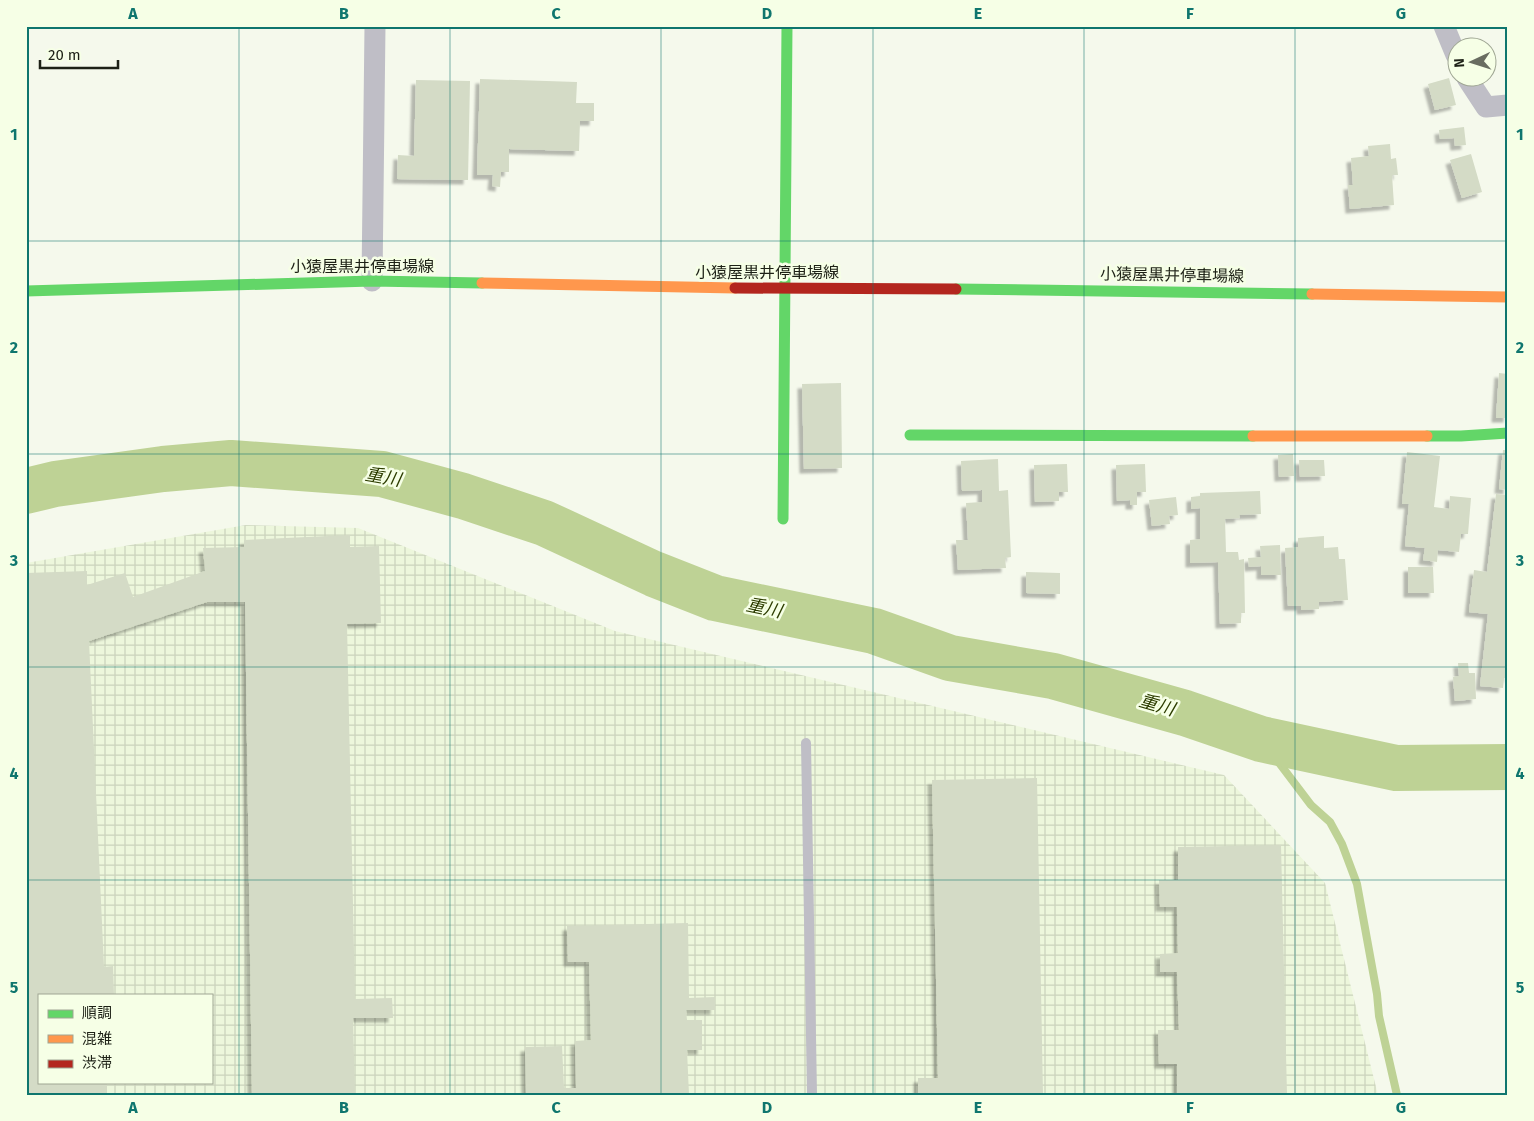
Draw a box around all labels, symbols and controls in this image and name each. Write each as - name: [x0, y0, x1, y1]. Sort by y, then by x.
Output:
- text: A: [127, 4, 138, 23]
- text: B: [339, 4, 349, 23]
- text: C: [551, 4, 561, 23]
- text: D: [762, 4, 772, 23]
- text: E: [974, 4, 982, 23]
- text: F: [1186, 4, 1194, 23]
- text: G: [1396, 4, 1406, 23]
- scale bar: [40, 38, 118, 70]
- north arrow: [1446, 38, 1496, 88]
- text: 20 m: [48, 46, 81, 64]
- text: N: [1451, 58, 1468, 68]
- text: 1: [10, 125, 18, 144]
- text: 1: [1516, 125, 1524, 144]
- street label: 小猿屋黒井停車場線: [290, 257, 434, 276]
- street label: 小猿屋黒井停車場線: [695, 263, 839, 282]
- street label: 小猿屋黒井停車場線: [1100, 264, 1244, 286]
- text: 2: [10, 338, 18, 357]
- text: 2: [1516, 338, 1524, 357]
- water label: 重川: [363, 463, 405, 491]
- text: 3: [9, 551, 18, 570]
- text: 3: [1515, 551, 1524, 570]
- water label: 重川: [744, 593, 786, 623]
- water label: 重川: [1137, 689, 1179, 721]
- text: 4: [9, 764, 19, 783]
- text: 4: [1515, 764, 1525, 783]
- text: 5: [10, 978, 19, 997]
- text: 5: [1516, 978, 1525, 997]
- legend: [38, 994, 212, 1084]
- text: 順調: [82, 1004, 112, 1022]
- text: 混雑: [82, 1030, 112, 1048]
- text: 渋滞: [82, 1054, 112, 1072]
- text: A: [127, 1098, 138, 1117]
- text: B: [339, 1098, 349, 1117]
- text: C: [551, 1098, 561, 1117]
- text: D: [762, 1098, 772, 1117]
- text: E: [974, 1098, 982, 1117]
- text: F: [1186, 1098, 1194, 1117]
- text: G: [1396, 1098, 1406, 1117]

